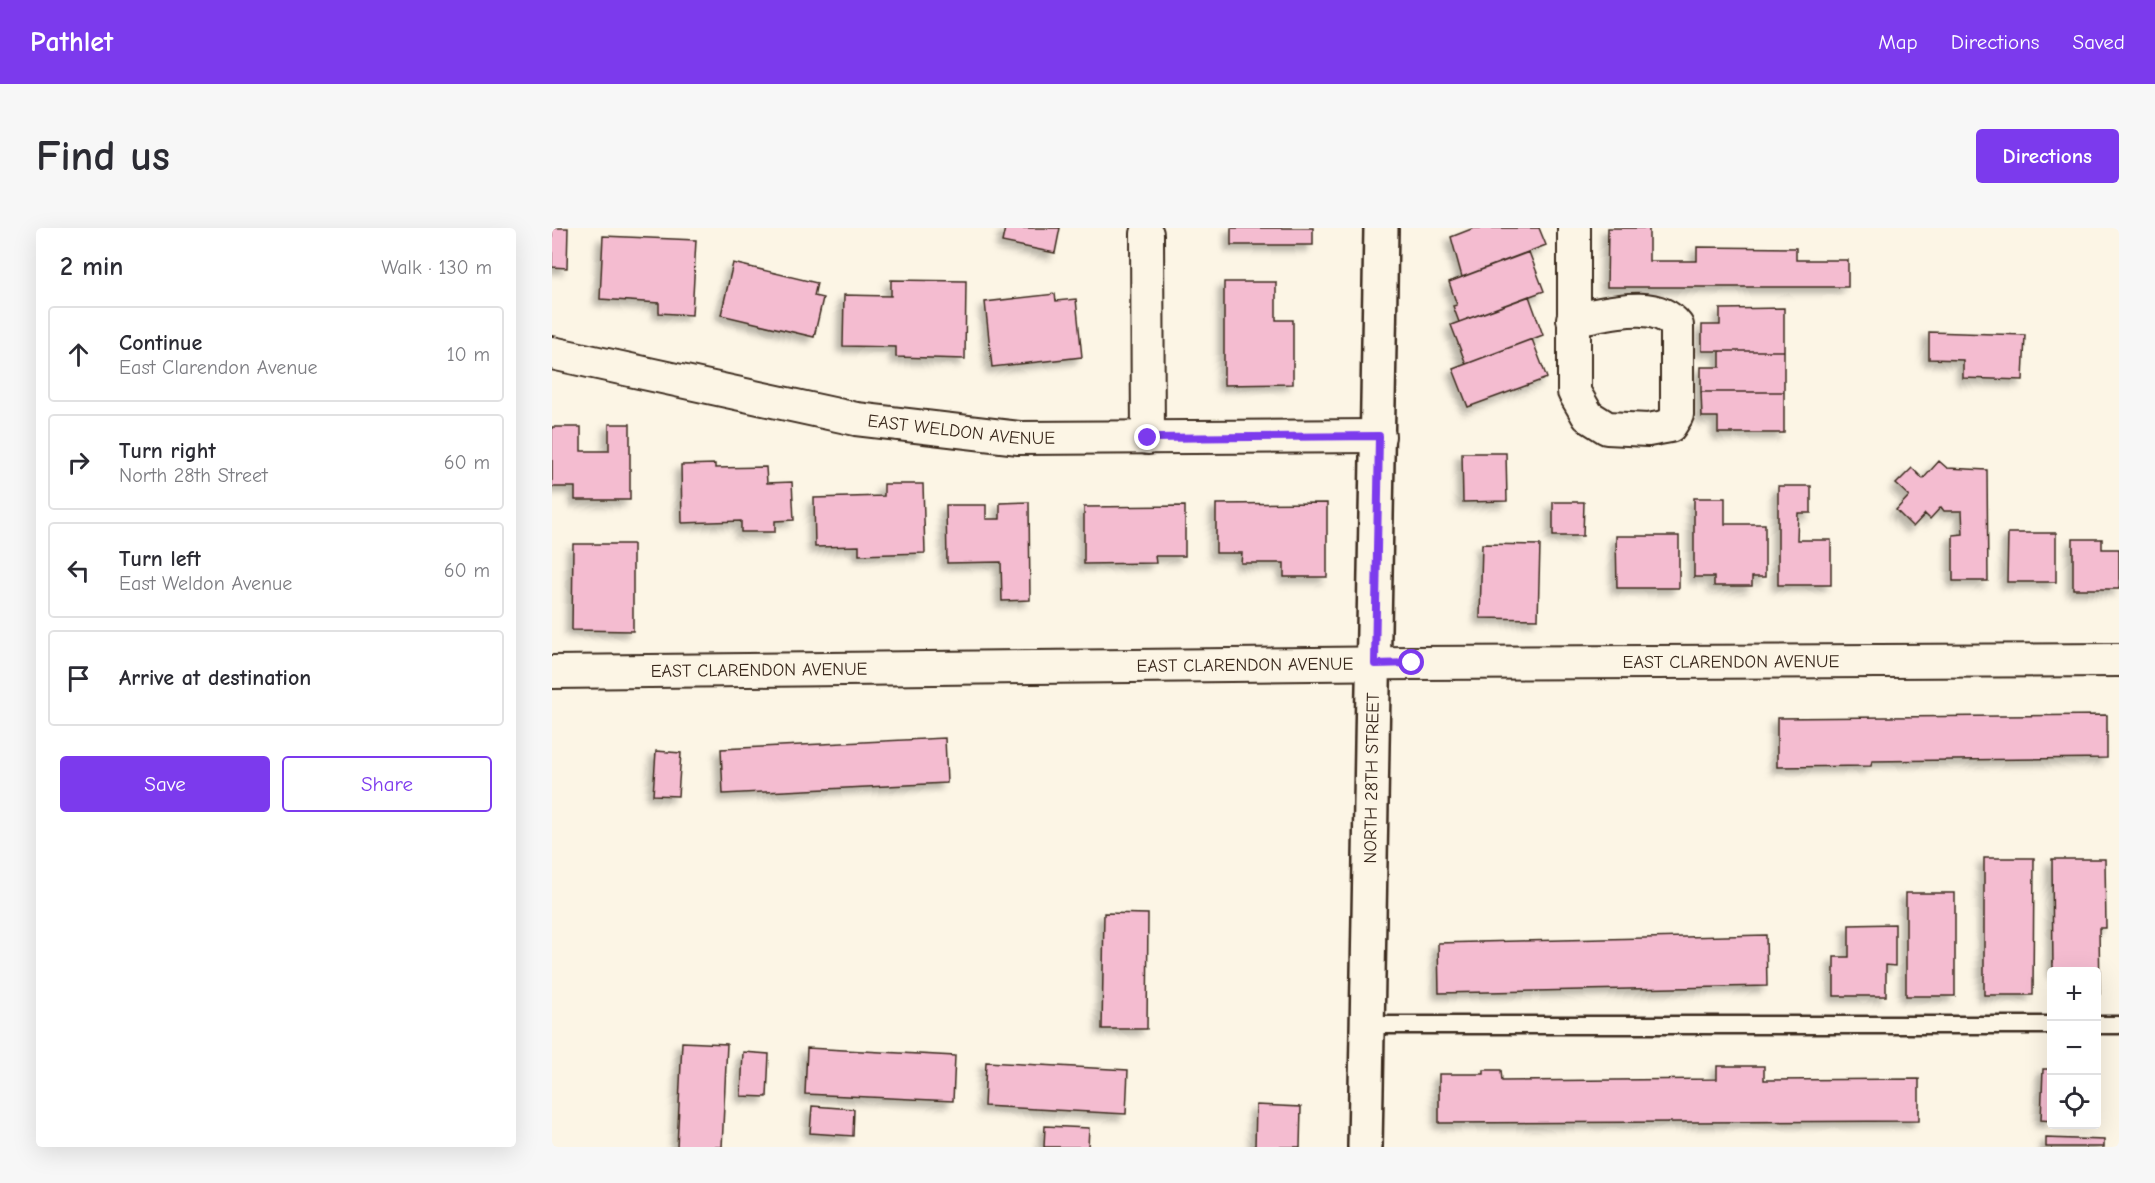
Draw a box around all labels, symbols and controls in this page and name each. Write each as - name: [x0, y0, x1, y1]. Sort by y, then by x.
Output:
- text: Pathlet: [30, 26, 113, 58]
- text: Map: [1878, 30, 1918, 54]
- text: Directions: [1951, 30, 2040, 54]
- text: Saved: [2073, 30, 2125, 54]
- button: Directions: [1976, 129, 2119, 183]
- text: Find us: [36, 132, 170, 181]
- text: 2 min: [60, 252, 123, 282]
- text: Walk · 130 m: [381, 256, 492, 279]
- text: Continue: [119, 330, 202, 356]
- icon: ahead: [62, 338, 95, 371]
- text: 10 m: [447, 343, 490, 366]
- text: East Clarendon Avenue: [119, 356, 318, 379]
- street label: EAST WELDON AVENUE: [866, 410, 1055, 449]
- route end: [1134, 424, 1160, 450]
- text: Turn right: [119, 438, 216, 464]
- icon: right: [62, 446, 95, 479]
- text: 60 m: [444, 451, 490, 474]
- text: North 28th Street: [119, 464, 268, 487]
- text: Turn left: [119, 546, 201, 572]
- icon: left: [62, 554, 95, 587]
- text: 60 m: [444, 559, 490, 582]
- text: East Weldon Avenue: [119, 572, 292, 595]
- route start: [1398, 649, 1424, 675]
- street label: EAST CLARENDON AVENUE: [1622, 651, 1840, 673]
- street label: EAST CLARENDON AVENUE: [1136, 654, 1354, 677]
- street label: EAST CLARENDON AVENUE: [650, 659, 868, 682]
- icon: arrive: [62, 662, 95, 695]
- text: Arrive at destination: [119, 665, 311, 691]
- street label: NORTH 28TH STREET: [1360, 692, 1384, 864]
- button: Save: [60, 756, 270, 812]
- button: Share: [282, 756, 492, 812]
- map controls: [2047, 967, 2101, 1129]
- button: +: [2047, 967, 2101, 1021]
- button: −: [2047, 1021, 2101, 1075]
- button: locate: [2047, 1075, 2101, 1129]

